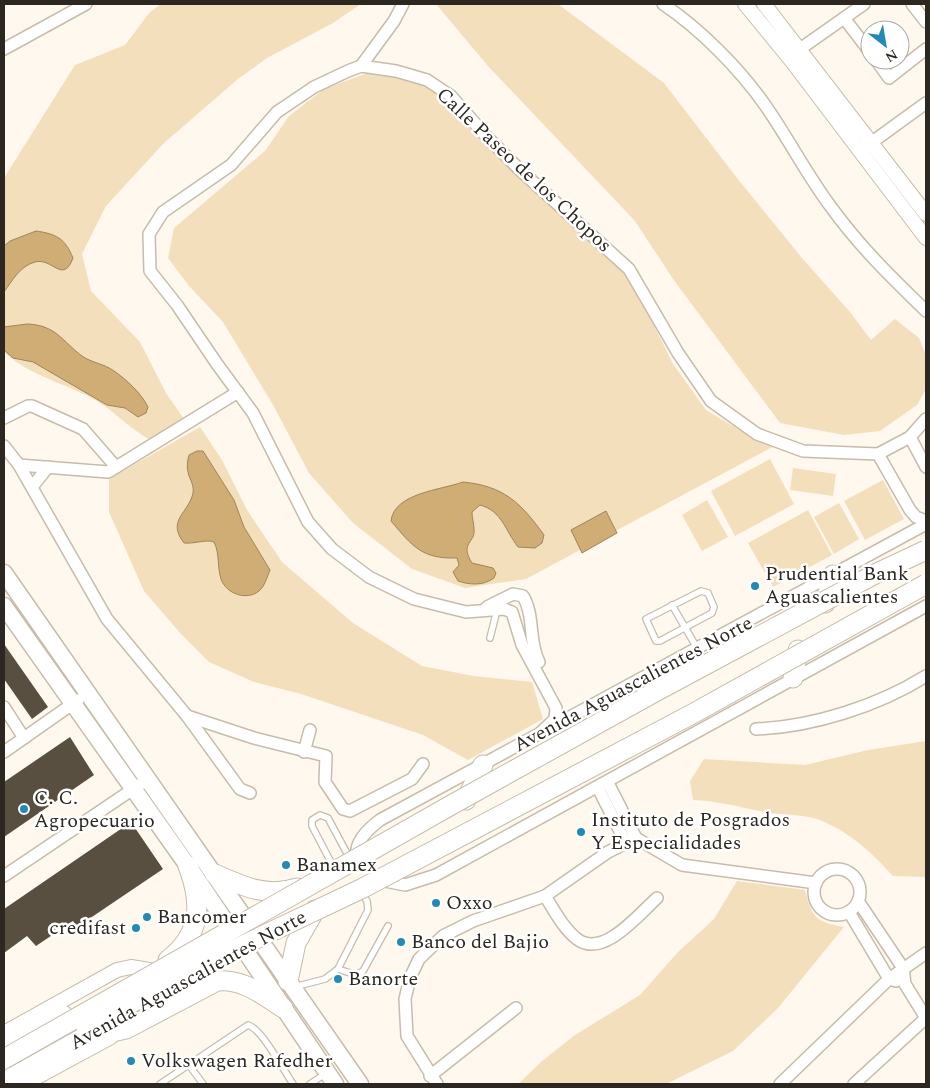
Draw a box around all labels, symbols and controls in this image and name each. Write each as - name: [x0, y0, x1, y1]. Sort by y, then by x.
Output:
- north arrow: [860, 20, 910, 70]
- text: N: [881, 44, 902, 68]
- street label: Calle Paseo de los Chopos: [429, 80, 619, 260]
- place label: Prudential Bank Aguascalientes: [765, 559, 909, 612]
- marker: Prudential Bank Aguascalientes: [749, 580, 761, 592]
- street label: Avenida Aguascalientes Norte: [508, 608, 758, 760]
- place label: C. C. Agropecuario: [34, 783, 155, 836]
- marker: C. C. Agropecuario: [18, 803, 30, 815]
- place label: Instituto de Posgrados Y Especialidades: [591, 805, 790, 858]
- marker: Instituto de Posgrados Y Especialidades: [575, 826, 587, 838]
- place label: Banamex: [296, 850, 377, 880]
- marker: Banamex: [280, 859, 292, 871]
- place label: Oxxo: [446, 888, 493, 918]
- marker: Oxxo: [430, 897, 442, 909]
- street label: Avenida Aguascalientes Norte: [64, 902, 312, 1058]
- place label: Bancomer: [157, 902, 247, 932]
- marker: Bancomer: [141, 911, 153, 923]
- place label: credifast: [49, 913, 126, 943]
- marker: credifast: [130, 922, 142, 934]
- place label: Banco del Bajio: [411, 927, 549, 957]
- marker: Banco del Bajio: [395, 936, 407, 948]
- place label: Banorte: [348, 964, 418, 994]
- marker: Banorte: [332, 973, 344, 985]
- place label: Volkswagen Rafedher: [141, 1046, 333, 1076]
- marker: Volkswagen Rafedher: [125, 1055, 137, 1067]

